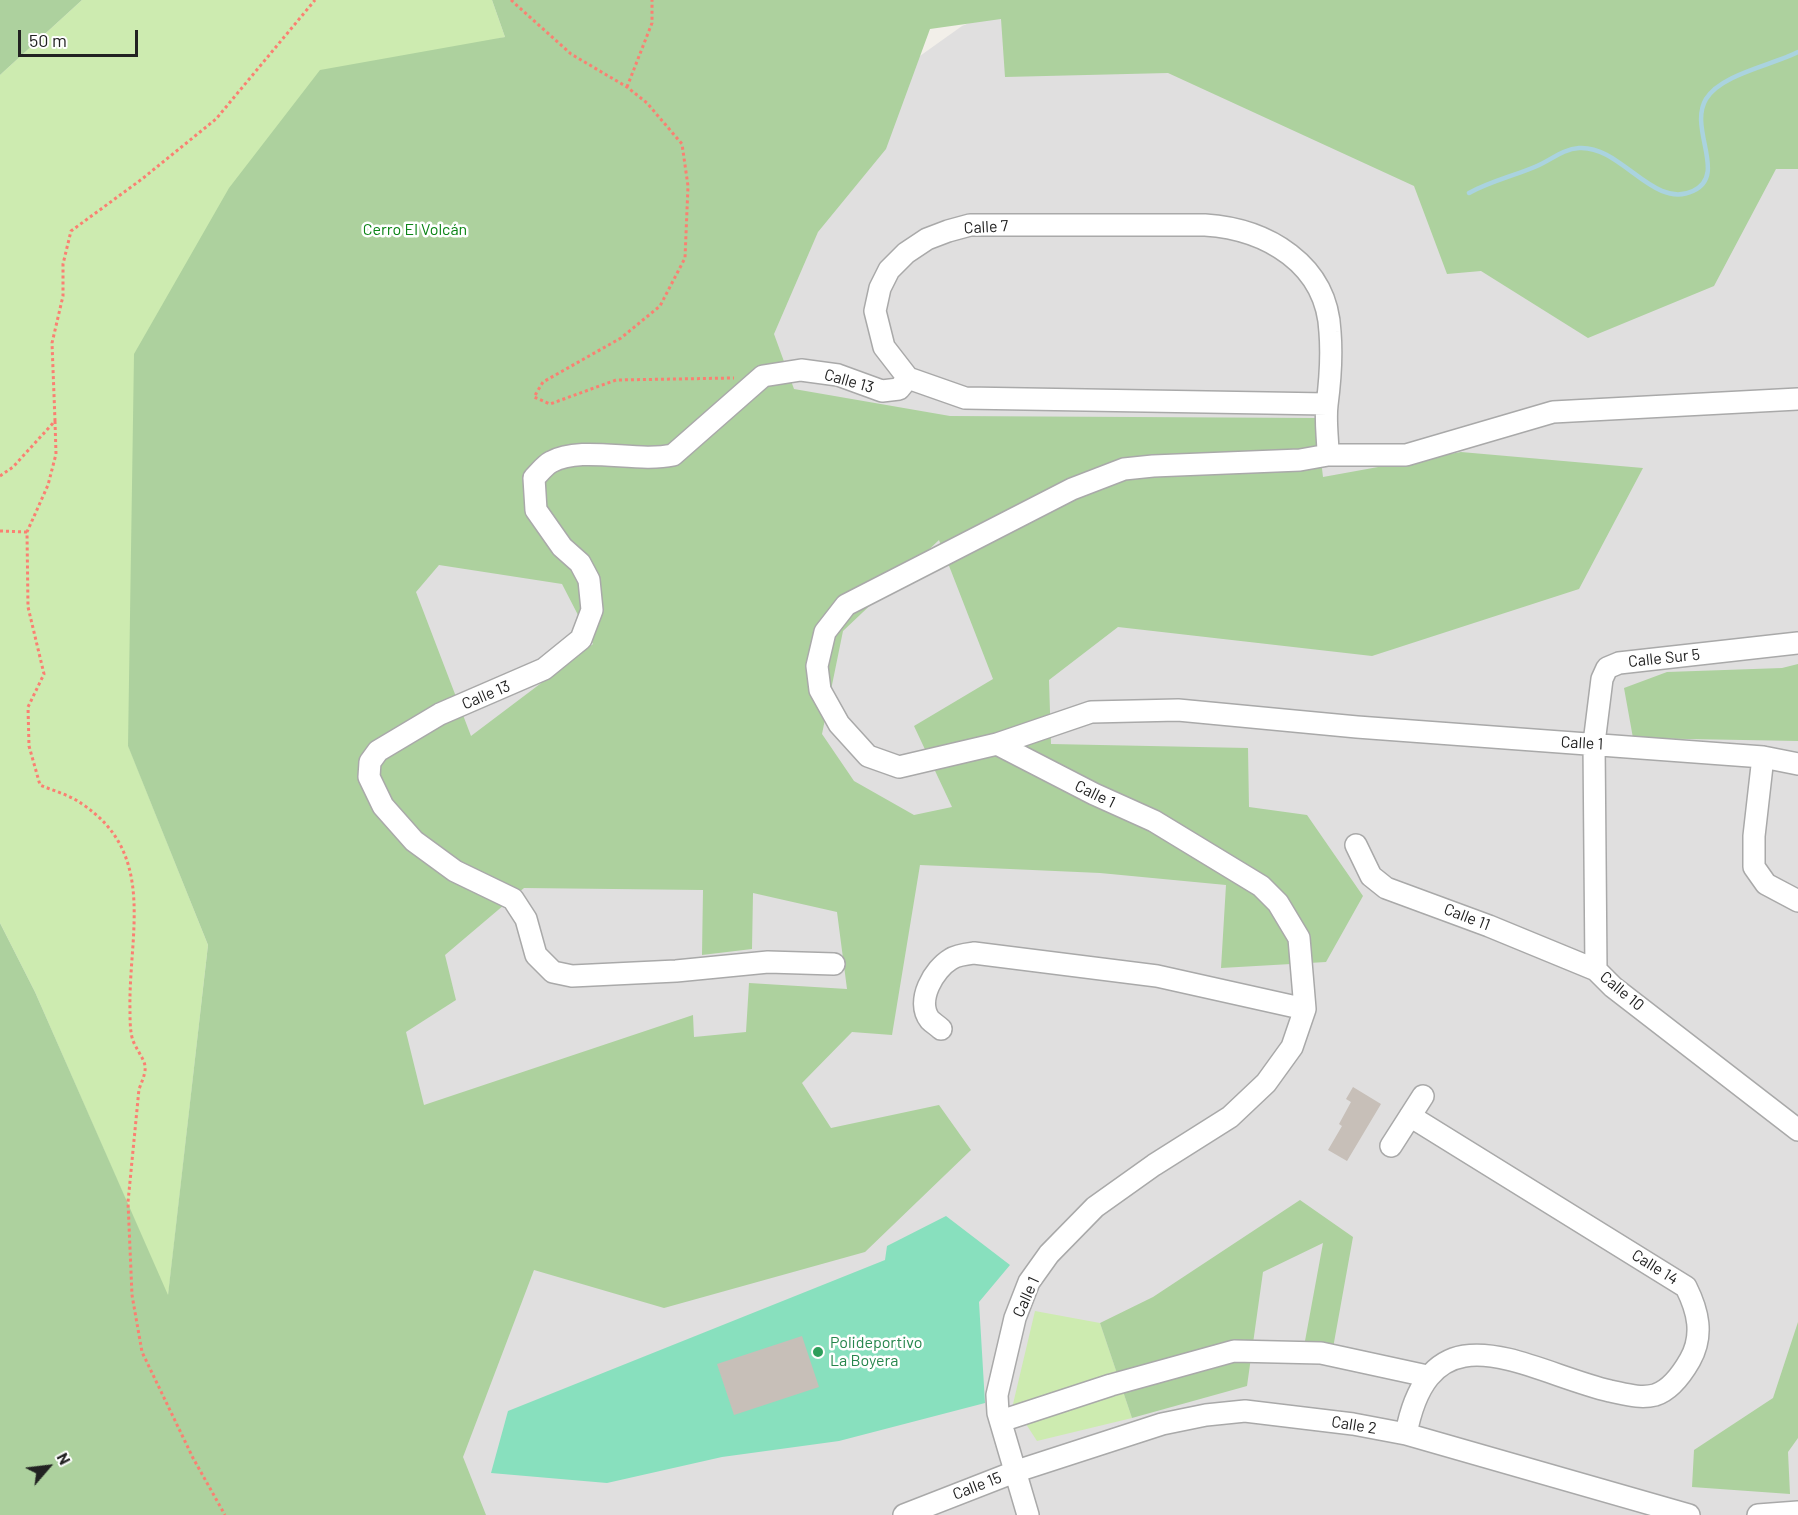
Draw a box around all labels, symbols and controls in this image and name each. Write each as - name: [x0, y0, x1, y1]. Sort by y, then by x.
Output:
- scale bar: [21, 18, 141, 56]
- text: 50 m: [29, 29, 67, 51]
- street label: Calle 7: [963, 216, 1009, 238]
- park label: Cerro El Volcán: [363, 220, 467, 240]
- street label: Calle 13: [822, 365, 876, 397]
- street label: Calle Sur 5: [1627, 645, 1701, 671]
- street label: Calle 13: [459, 676, 513, 714]
- street label: Calle 1: [1560, 732, 1604, 754]
- street label: Calle 1: [1072, 776, 1118, 812]
- street label: Calle 11: [1441, 899, 1493, 935]
- street label: Calle 10: [1596, 967, 1648, 1015]
- street label: Calle 14: [1628, 1245, 1682, 1289]
- street label: Calle 1: [1009, 1274, 1043, 1320]
- place label: Polideportivo La Boyera: [830, 1333, 922, 1371]
- marker: Polideportivo La Boyera: [811, 1345, 825, 1359]
- street label: Calle 2: [1330, 1412, 1378, 1438]
- north arrow: [18, 1437, 78, 1497]
- text: N: [53, 1449, 75, 1467]
- street label: Calle 15: [950, 1468, 1004, 1504]

